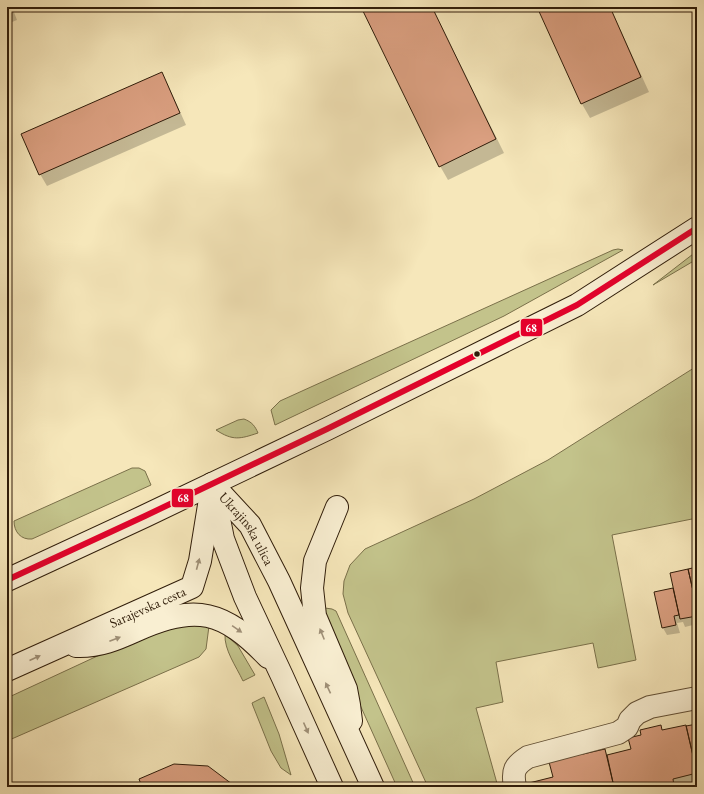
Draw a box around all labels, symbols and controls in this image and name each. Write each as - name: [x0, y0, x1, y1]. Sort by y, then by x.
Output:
- line badge: 68: [520, 318, 543, 337]
- text: 68: [525, 321, 537, 335]
- unlabelled marker: [472, 349, 482, 359]
- line badge: 68: [171, 488, 194, 508]
- street label: Ukrajinska ulica: [215, 488, 278, 569]
- text: 68: [177, 491, 189, 505]
- one-way arrow: [196, 558, 202, 571]
- street label: Sarajevska cesta: [106, 582, 189, 632]
- one-way arrow: [231, 625, 242, 633]
- one-way arrow: [319, 628, 325, 640]
- one-way arrow: [109, 636, 121, 642]
- one-way arrow: [29, 654, 41, 661]
- one-way arrow: [325, 682, 331, 694]
- one-way arrow: [303, 722, 309, 734]

